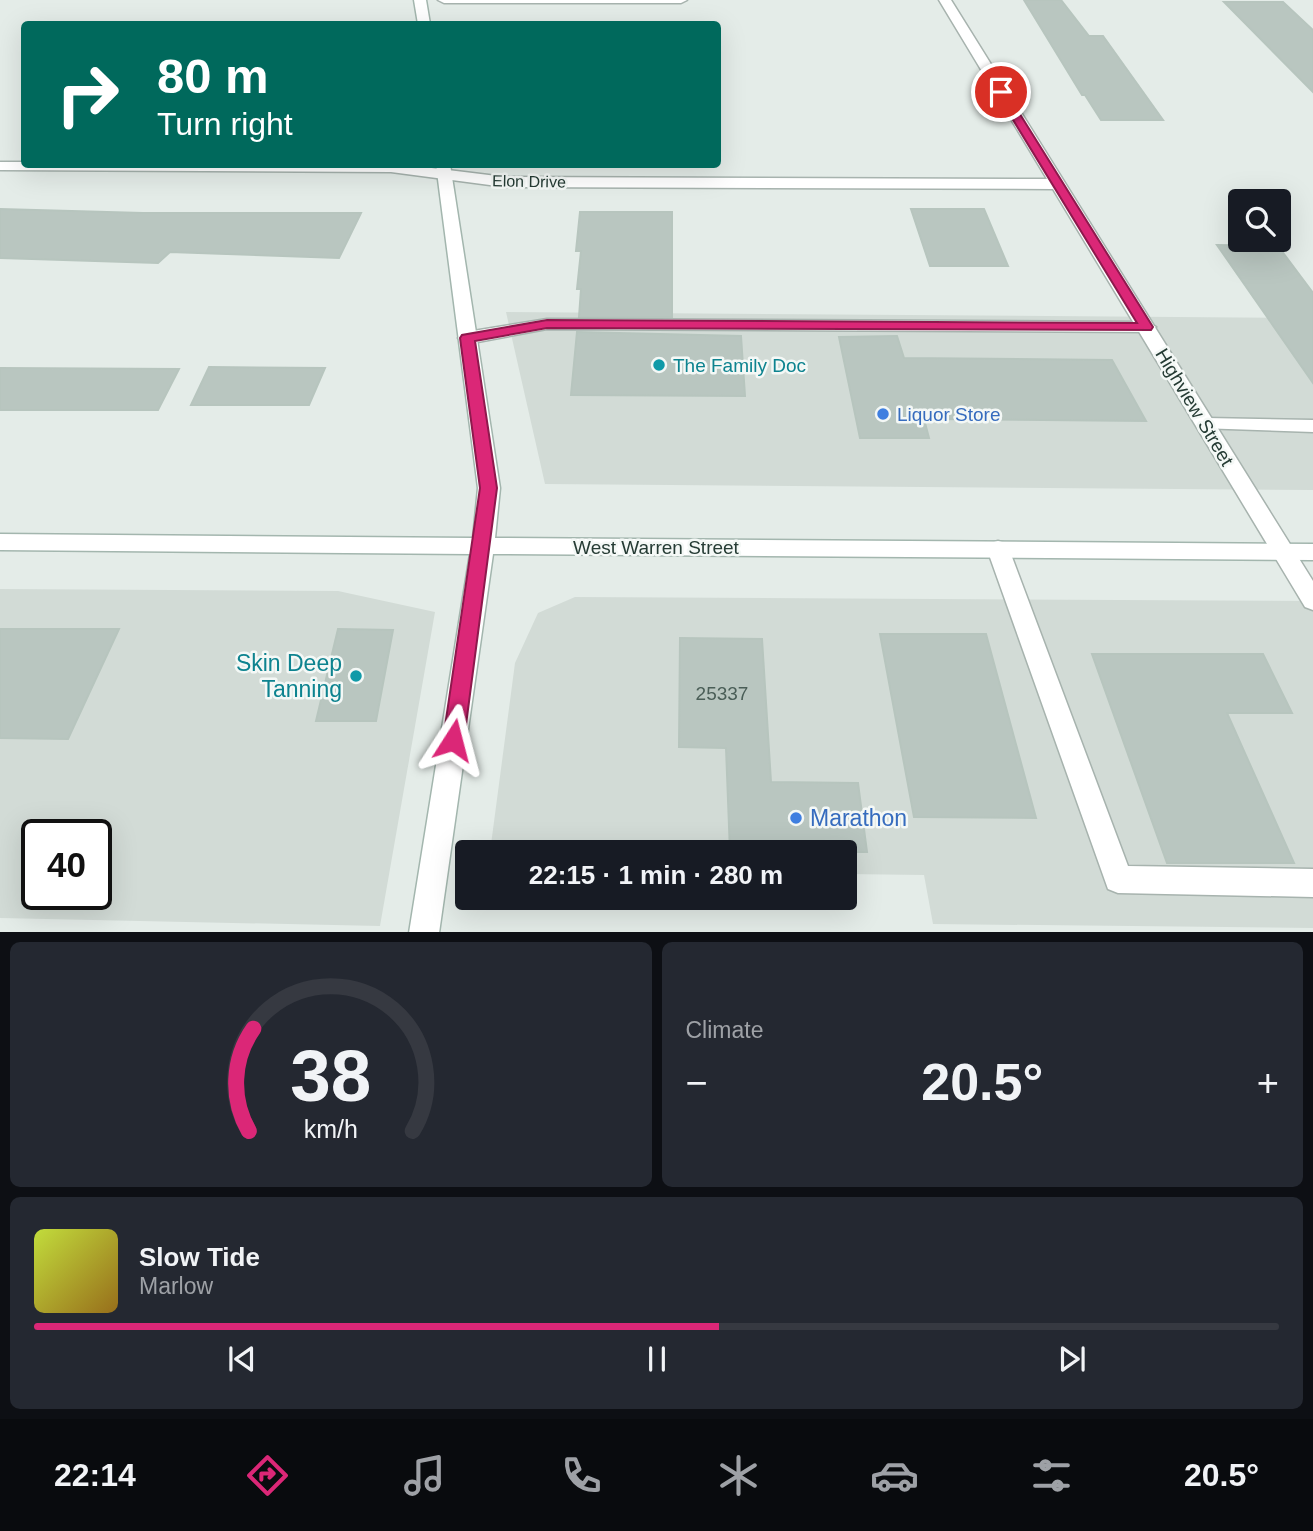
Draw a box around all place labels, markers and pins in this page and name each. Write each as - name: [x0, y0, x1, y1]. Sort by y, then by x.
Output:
- pin: [971, 62, 1031, 122]
- place label: The Family Doc: [673, 355, 806, 376]
- marker: The Family Doc: [651, 357, 667, 373]
- place label: Liquor Store: [897, 404, 1001, 425]
- marker: Liquor Store: [875, 406, 891, 422]
- place label: Skin Deep Tanning: [236, 650, 342, 702]
- marker: Skin Deep Tanning: [348, 668, 364, 684]
- place label: Marathon: [810, 805, 907, 831]
- marker: Marathon: [788, 810, 804, 826]

